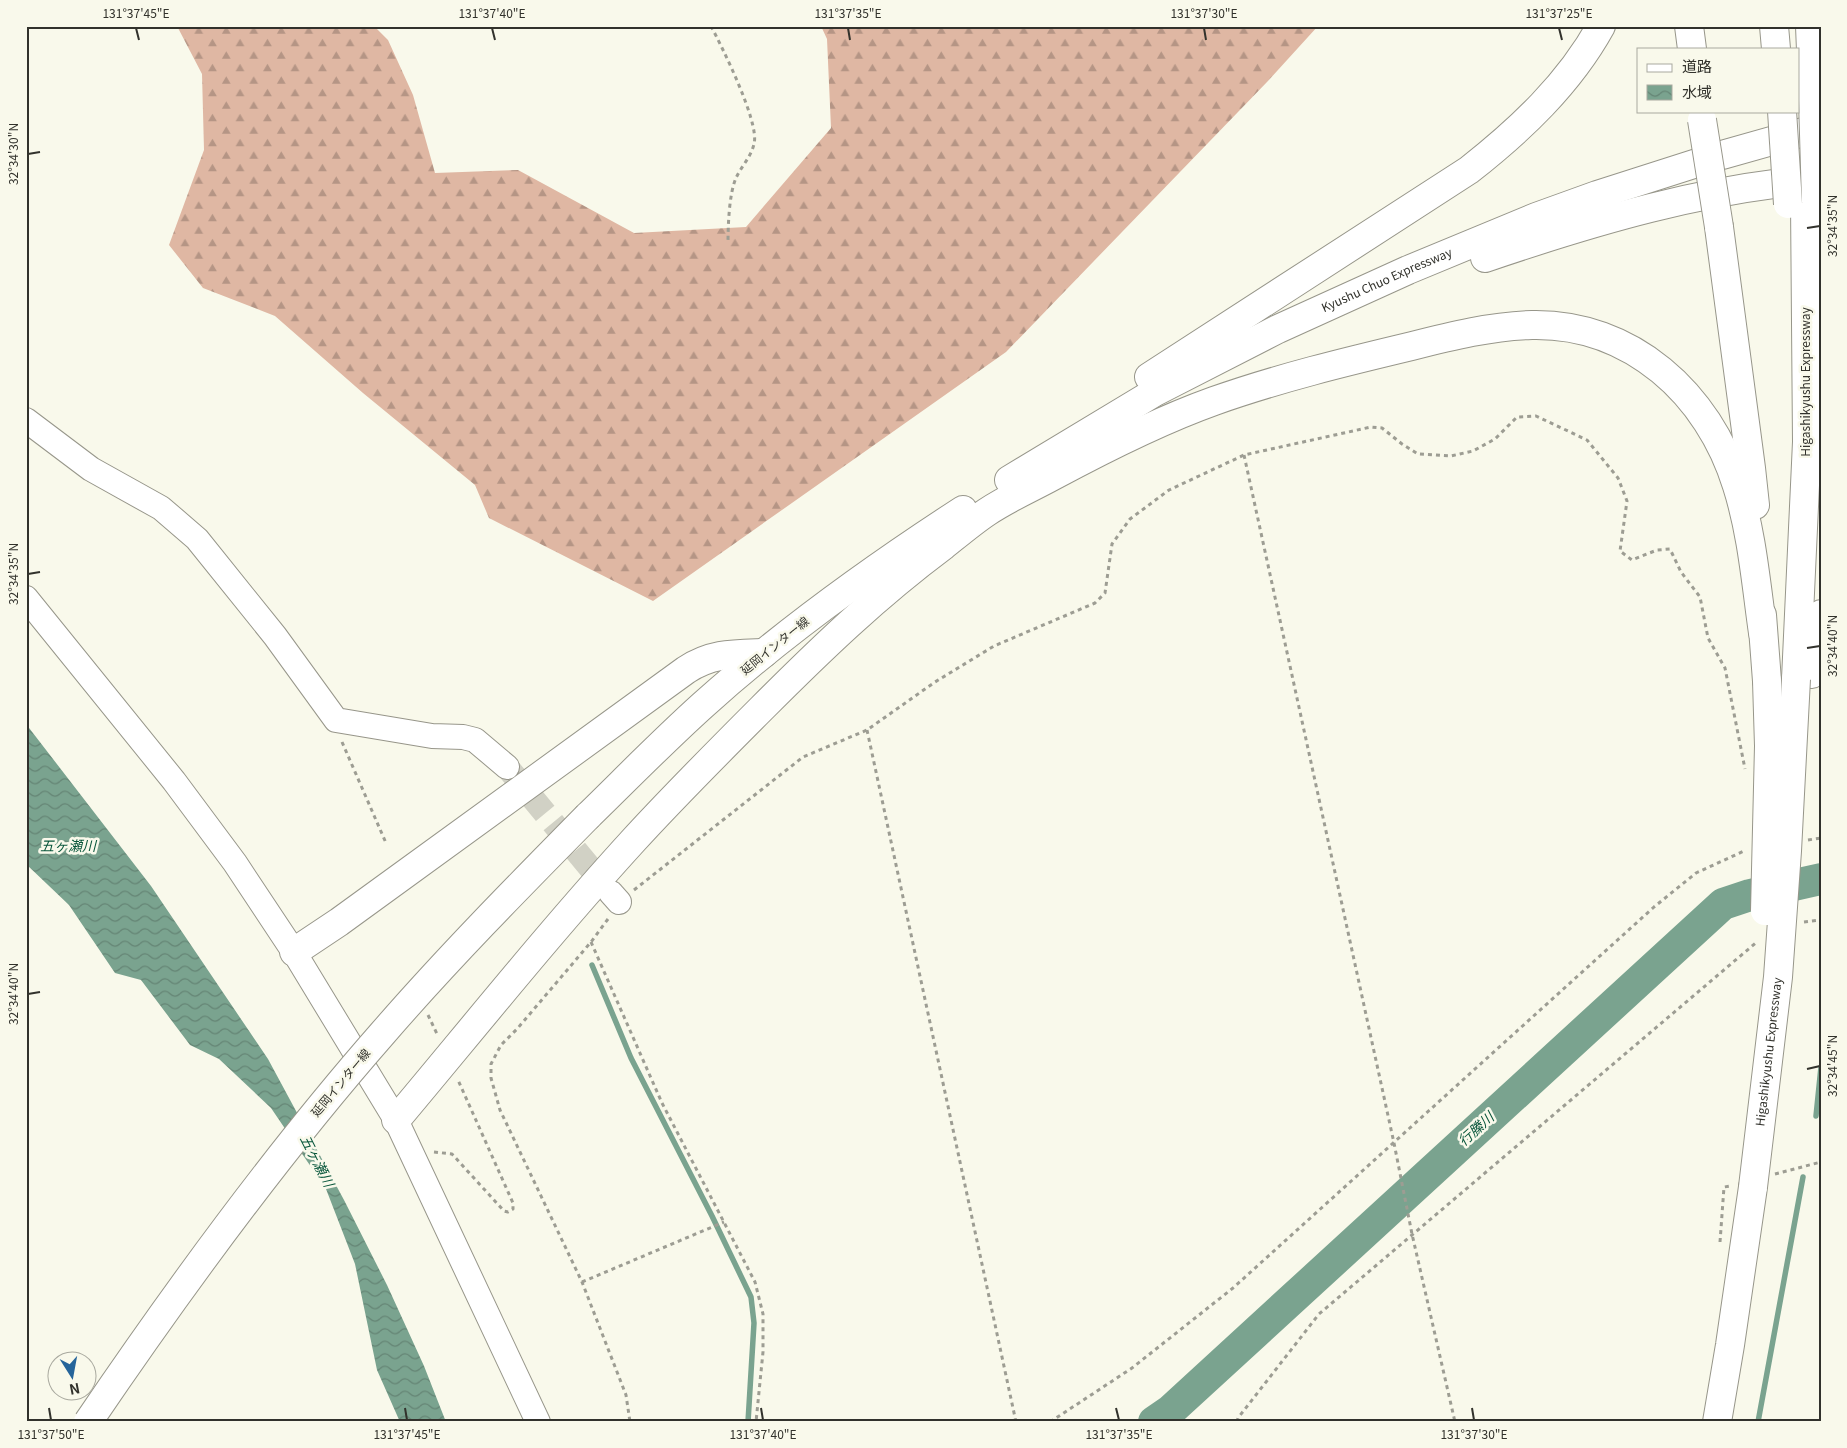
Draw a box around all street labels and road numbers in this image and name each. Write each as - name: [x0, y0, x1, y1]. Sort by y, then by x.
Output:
- street label: Kyushu Chuo Expressway: [1318, 242, 1455, 315]
- street label: Higashikyushu Expressway: [1796, 307, 1813, 457]
- street label: 延岡インター線: [736, 612, 812, 678]
- street label: Higashikyushu Expressway: [1750, 976, 1785, 1127]
- street label: 延岡インター線: [306, 1044, 373, 1120]

